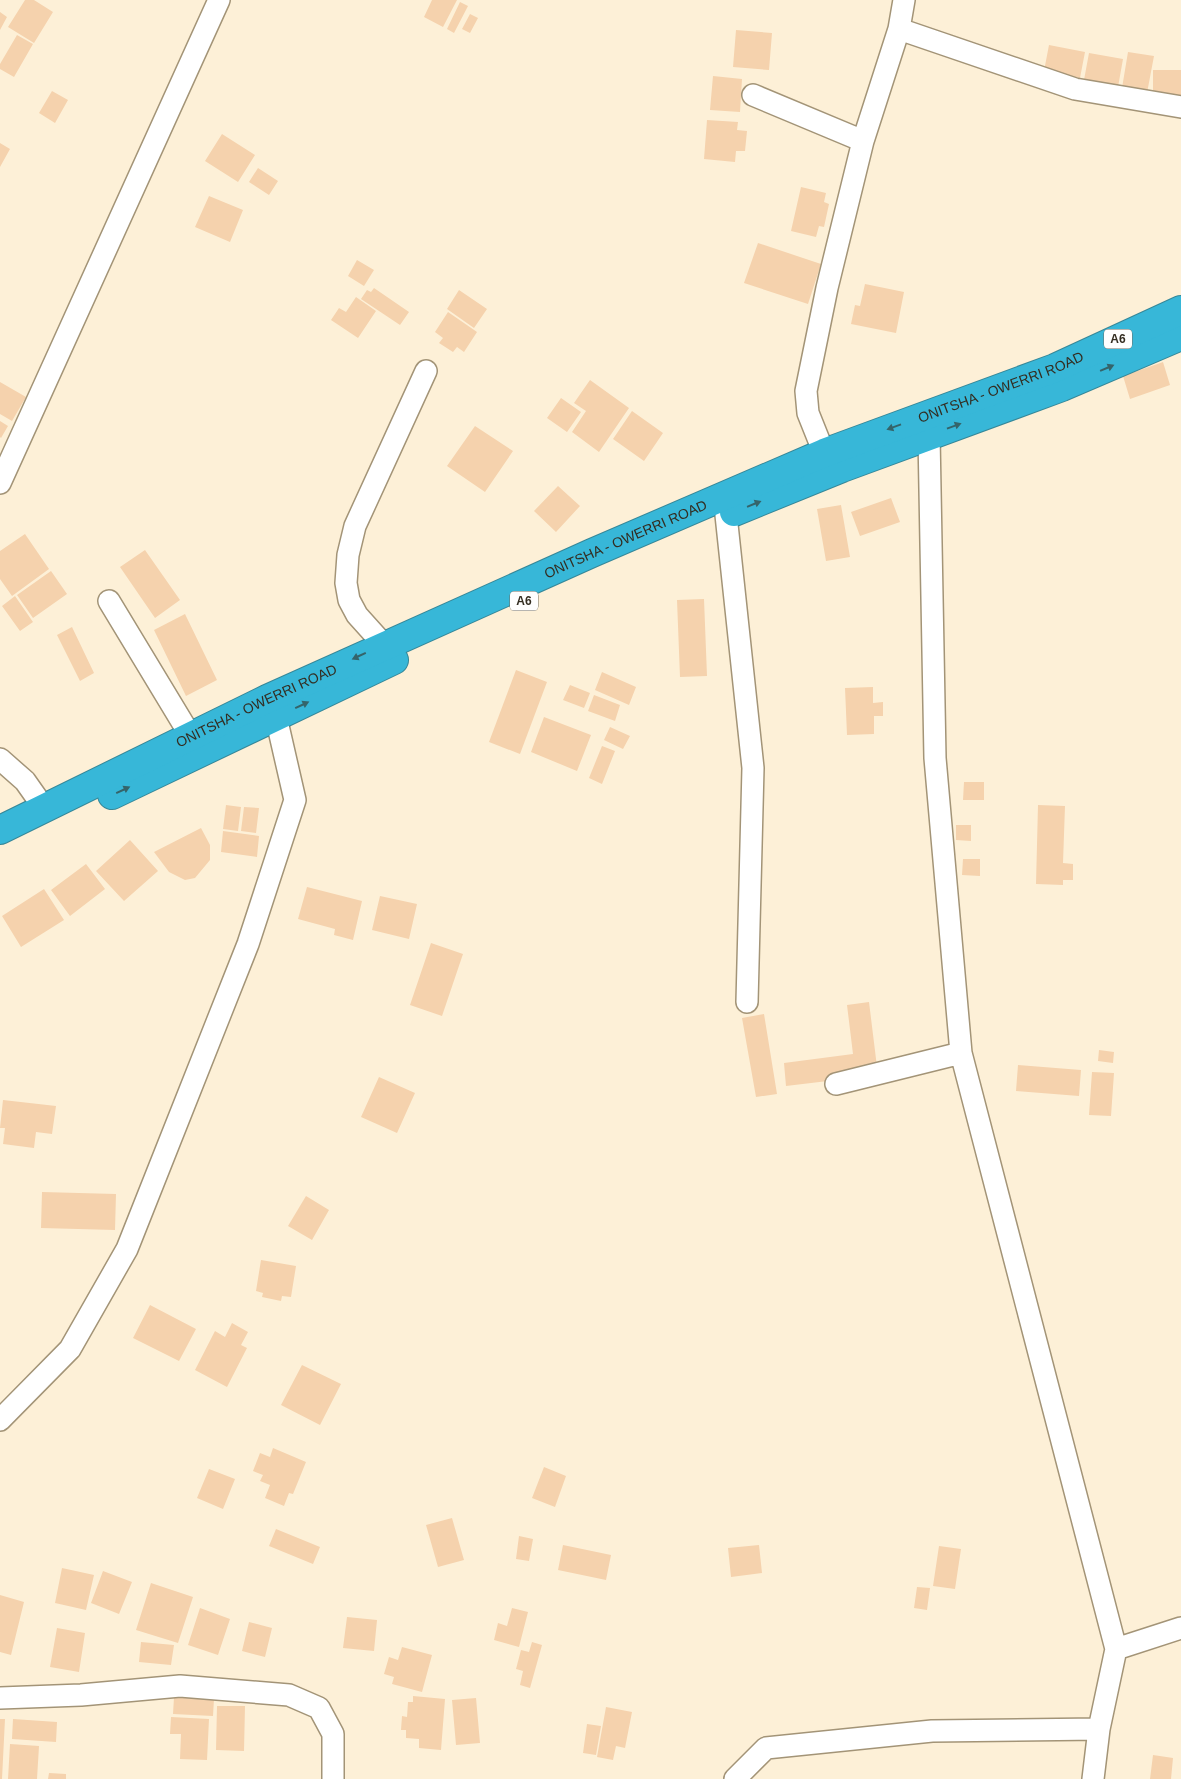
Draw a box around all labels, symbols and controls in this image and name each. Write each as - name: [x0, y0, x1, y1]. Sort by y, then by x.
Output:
- road number: A6: [1104, 329, 1132, 348]
- street label: ONITSHA - OWERRI ROAD: [916, 348, 1086, 426]
- one-way arrow: [1100, 363, 1114, 371]
- one-way arrow: [947, 422, 961, 430]
- one-way arrow: [886, 423, 901, 431]
- street label: ONITSHA - OWERRI ROAD: [542, 496, 709, 581]
- one-way arrow: [746, 500, 761, 507]
- road number: A6: [510, 592, 538, 610]
- one-way arrow: [352, 653, 366, 661]
- street label: ONITSHA - OWERRI ROAD: [173, 661, 339, 750]
- one-way arrow: [295, 701, 309, 709]
- one-way arrow: [116, 786, 130, 794]

